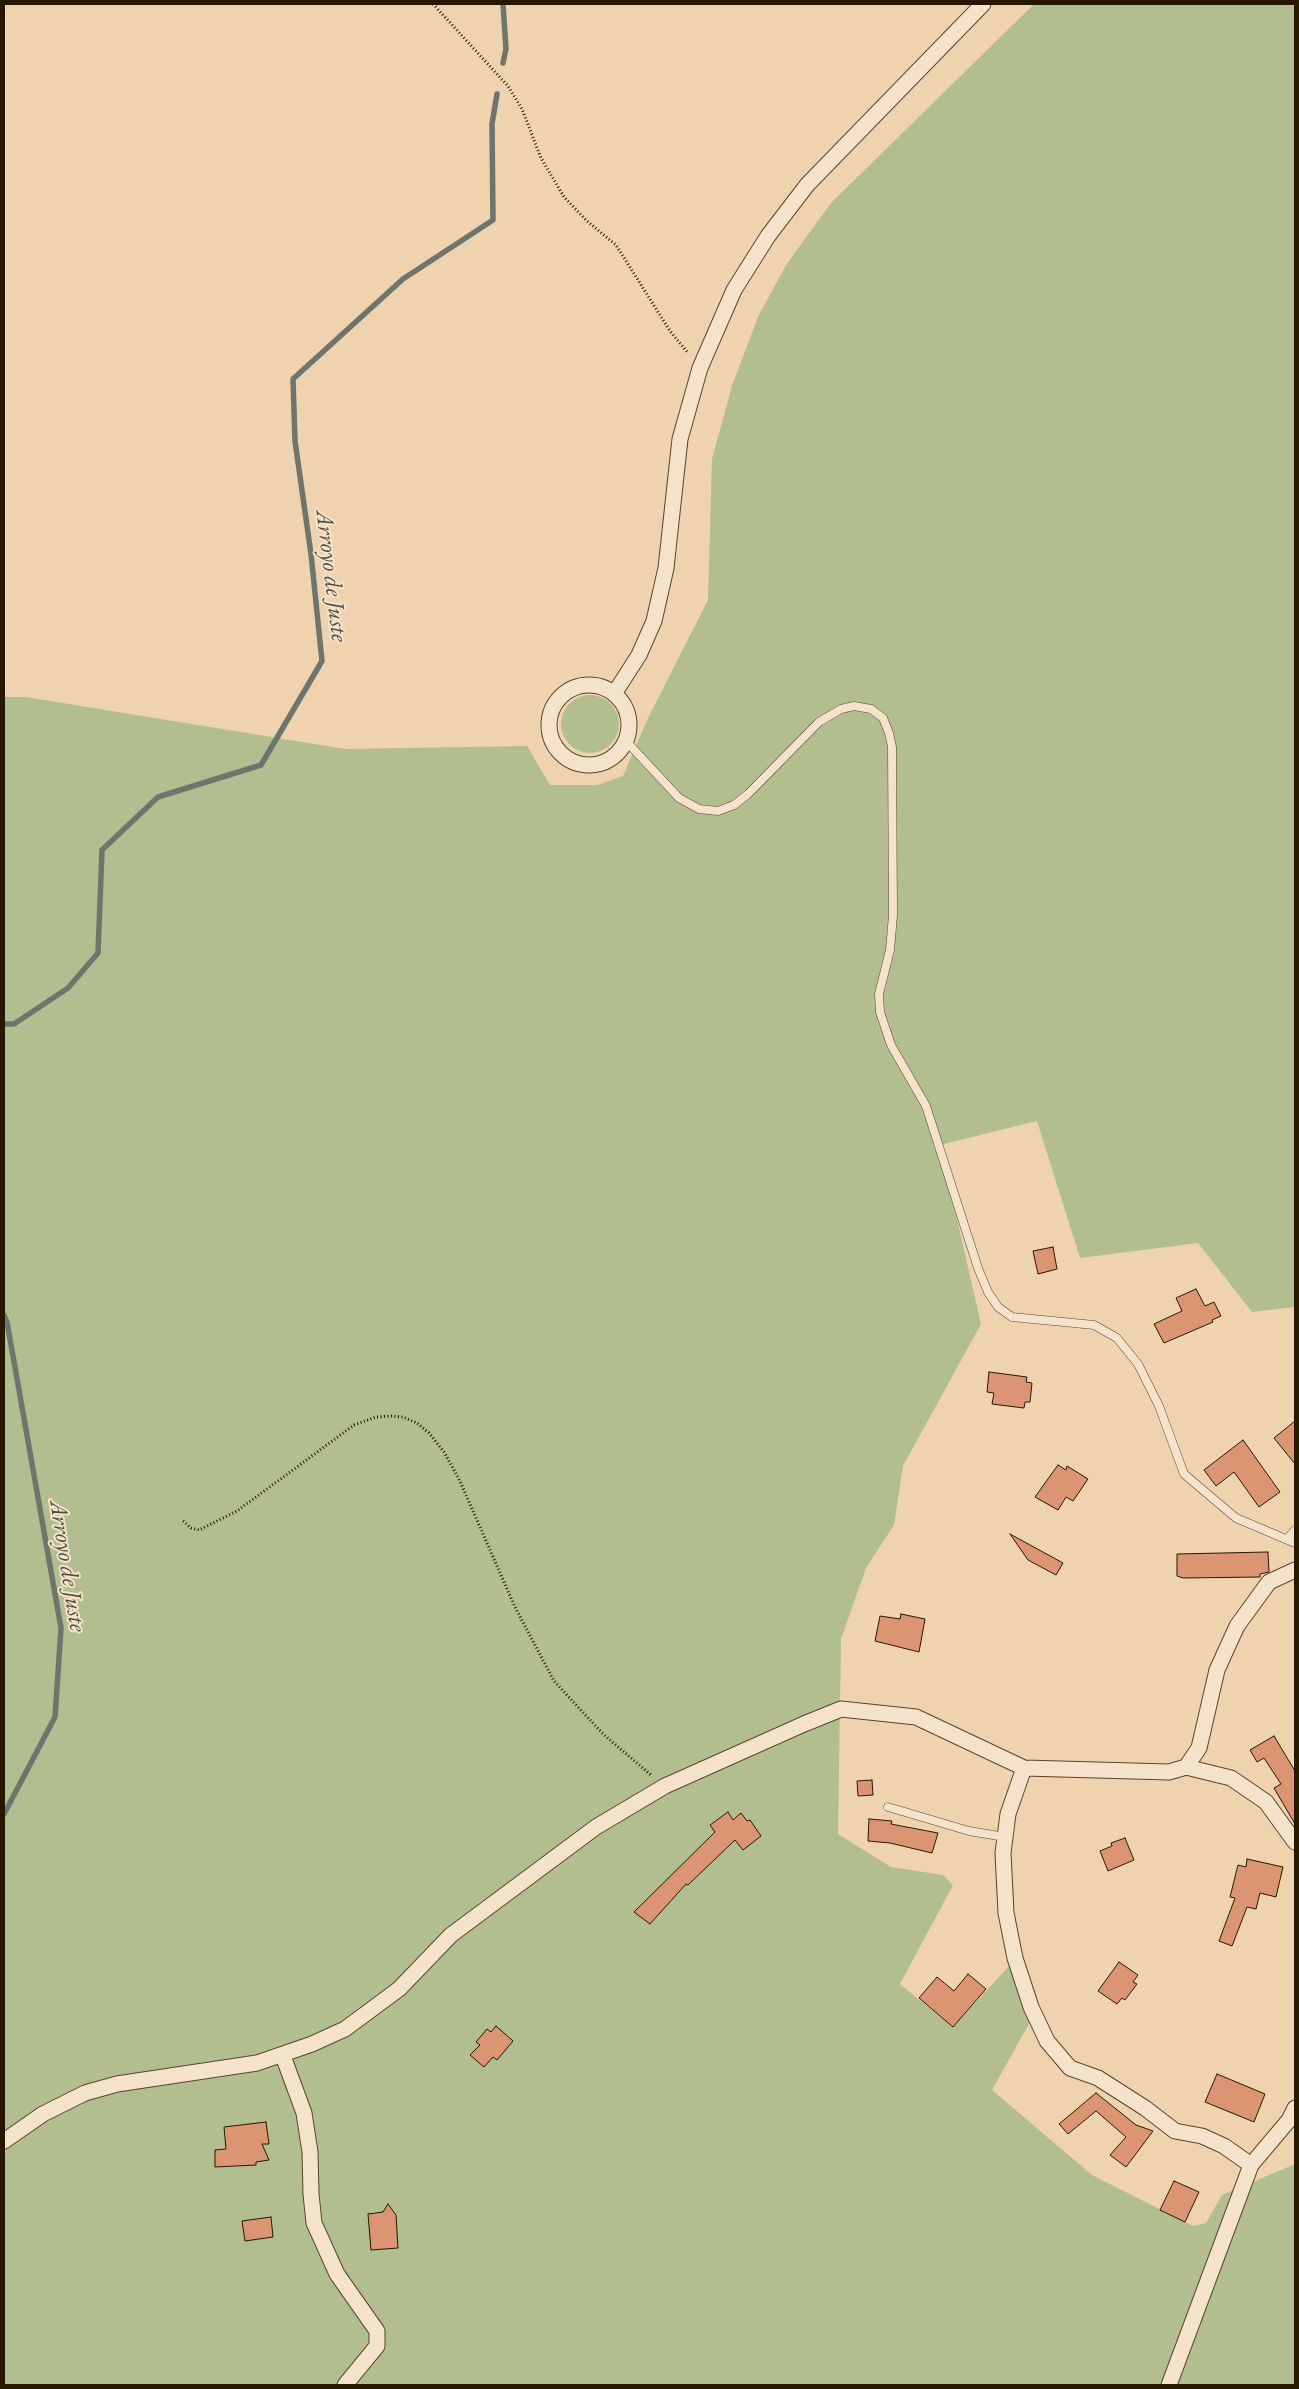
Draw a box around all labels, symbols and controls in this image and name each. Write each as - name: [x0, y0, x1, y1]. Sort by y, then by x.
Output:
- water label: Arroyo de Juste: [309, 508, 353, 644]
- water label: Arroyo de Juste: [42, 1498, 92, 1634]

